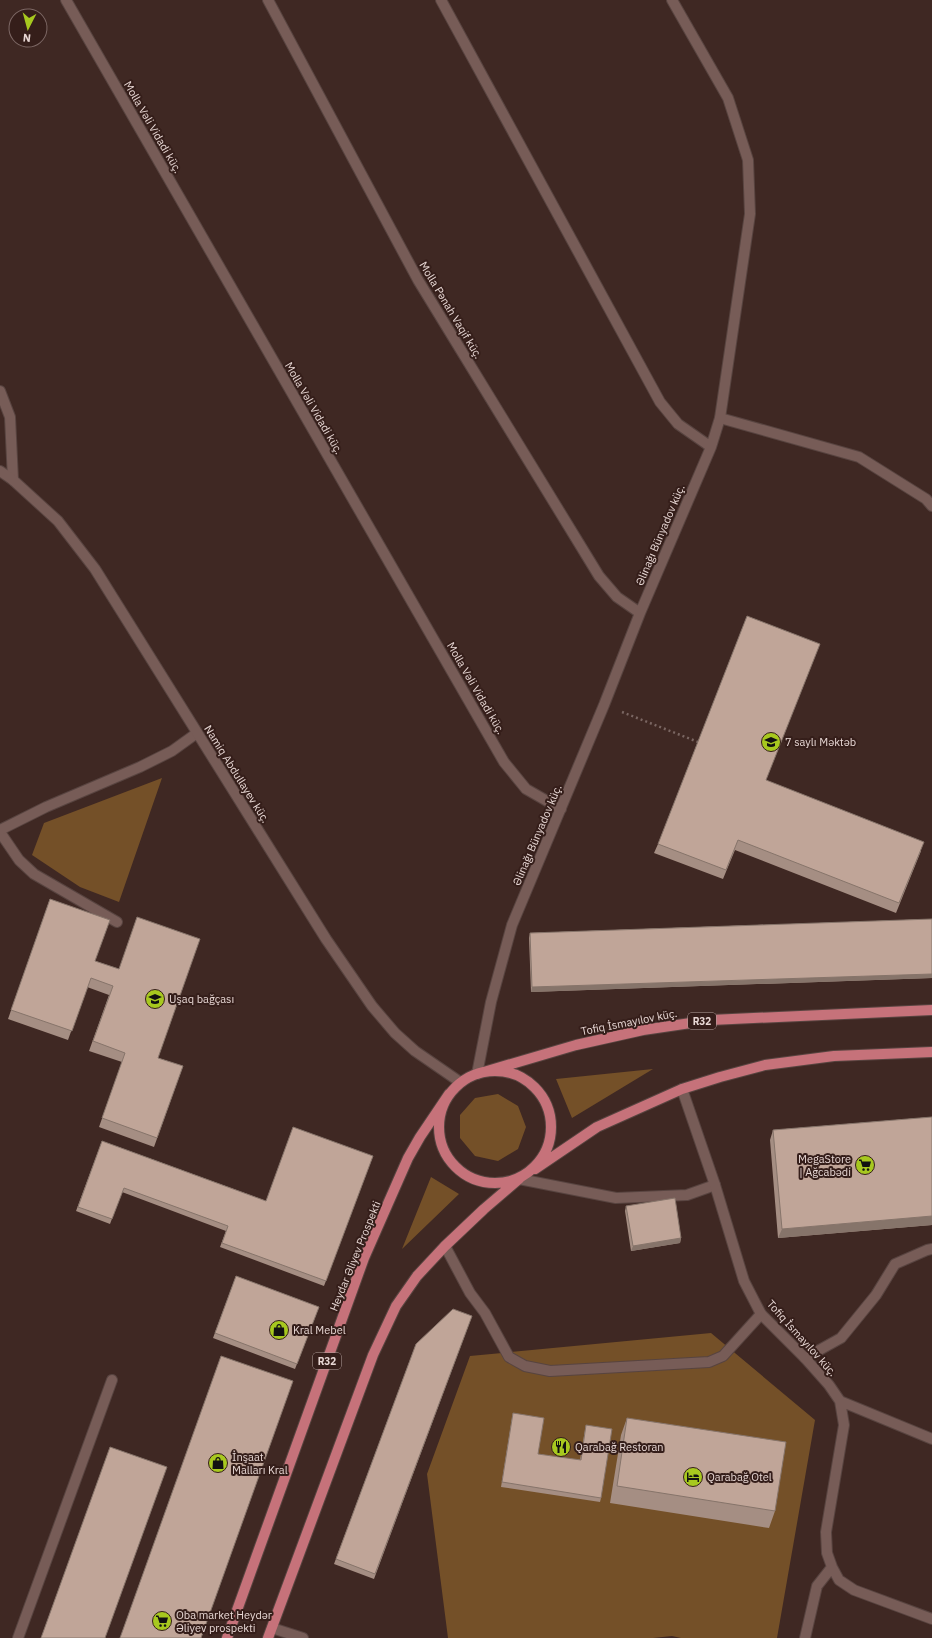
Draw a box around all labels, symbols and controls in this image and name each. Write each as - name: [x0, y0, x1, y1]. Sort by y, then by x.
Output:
- north arrow: [8, 8, 48, 48]
- text: N: [22, 31, 32, 45]
- street label: Molla Vəli Vidadi küç.: [121, 78, 185, 176]
- street label: Molla Pənah Vaqif küç.: [416, 259, 486, 361]
- street label: Molla Vəli Vidadi küç.: [282, 359, 346, 457]
- street label: Əlinağı Bünyadov küç.: [632, 482, 688, 588]
- street label: Molla Vəli Vidadi küç.: [444, 639, 508, 737]
- street label: Namiq Abdullayev küç.: [201, 723, 273, 825]
- school or university icon: 7 saylı Məktəb: [760, 731, 782, 753]
- place label: 7 saylı Məktəb: [785, 735, 856, 749]
- street label: Əlinağı Bünyadov küç.: [509, 782, 565, 888]
- school or university icon: Uşaq bağçası: [144, 988, 166, 1010]
- place label: Uşaq bağçası: [169, 992, 234, 1006]
- street label: Tofiq İsmayılov küç.: [580, 1006, 678, 1038]
- road number: R32: [688, 1013, 716, 1029]
- place label: MegaStore | Ağcabədi: [798, 1152, 851, 1179]
- supermarket icon: MegaStore | Ağcabədi: [854, 1154, 876, 1176]
- street label: Heydar Əliyev Prospekti: [326, 1199, 384, 1313]
- street label: Tofiq İsmayılov küç.: [764, 1297, 840, 1379]
- shop icon: Kral Mebel: [268, 1319, 290, 1341]
- place label: Kral Mebel: [293, 1323, 346, 1337]
- road number: R32: [313, 1353, 341, 1369]
- restaurant icon: Qarabağ Restoran: [550, 1436, 572, 1458]
- place label: Qarabağ Restoran: [575, 1440, 664, 1454]
- place label: İnşaat Malları Kral: [232, 1450, 288, 1477]
- shop icon: İnşaat Malları Kral: [207, 1452, 229, 1474]
- hotel icon: Qarabağ Otel: [682, 1466, 704, 1488]
- place label: Qarabağ Otel: [707, 1470, 772, 1484]
- place label: Oba market Heydər Əliyev prospekti: [176, 1608, 272, 1635]
- supermarket icon: Oba market Heydər Əliyev prospekti: [151, 1610, 173, 1632]

